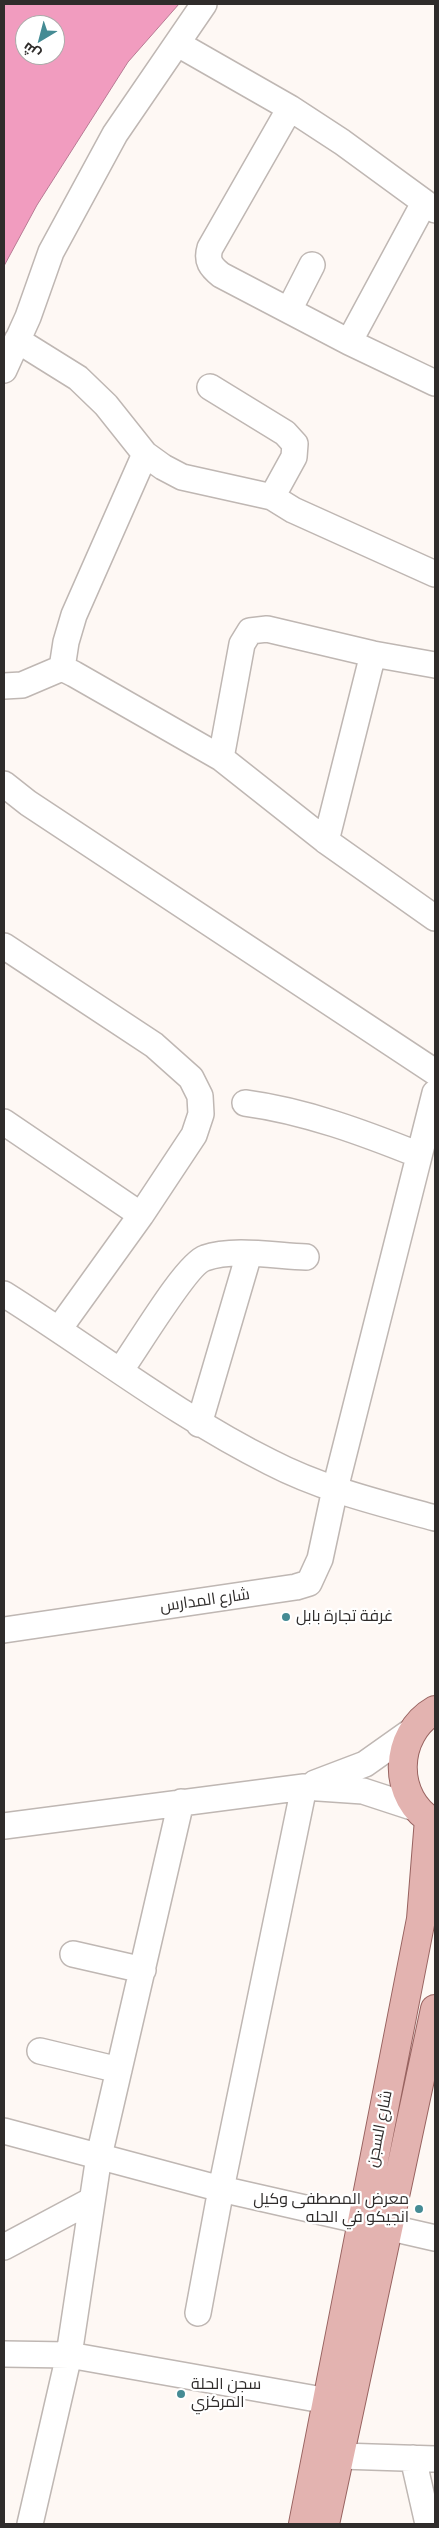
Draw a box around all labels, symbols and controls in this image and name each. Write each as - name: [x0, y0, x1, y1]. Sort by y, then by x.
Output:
- north arrow: [15, 15, 65, 65]
- text: ش: [19, 39, 44, 64]
- street label: شارع المدارس: [159, 1585, 251, 1617]
- place label: غرفة تجارة بابل: [296, 1607, 393, 1627]
- marker: غرفة تجارة بابل: [280, 1611, 292, 1623]
- street label: شارع السجن: [363, 2089, 397, 2169]
- place label: معرض المصطفى وكيل انجيكو في الحله: [253, 2190, 409, 2228]
- marker: معرض المصطفى وكيل انجيكو في الحله: [413, 2203, 425, 2215]
- place label: سجن الحلة المركزي: [191, 2375, 261, 2413]
- marker: سجن الحلة المركزي: [175, 2388, 187, 2400]

